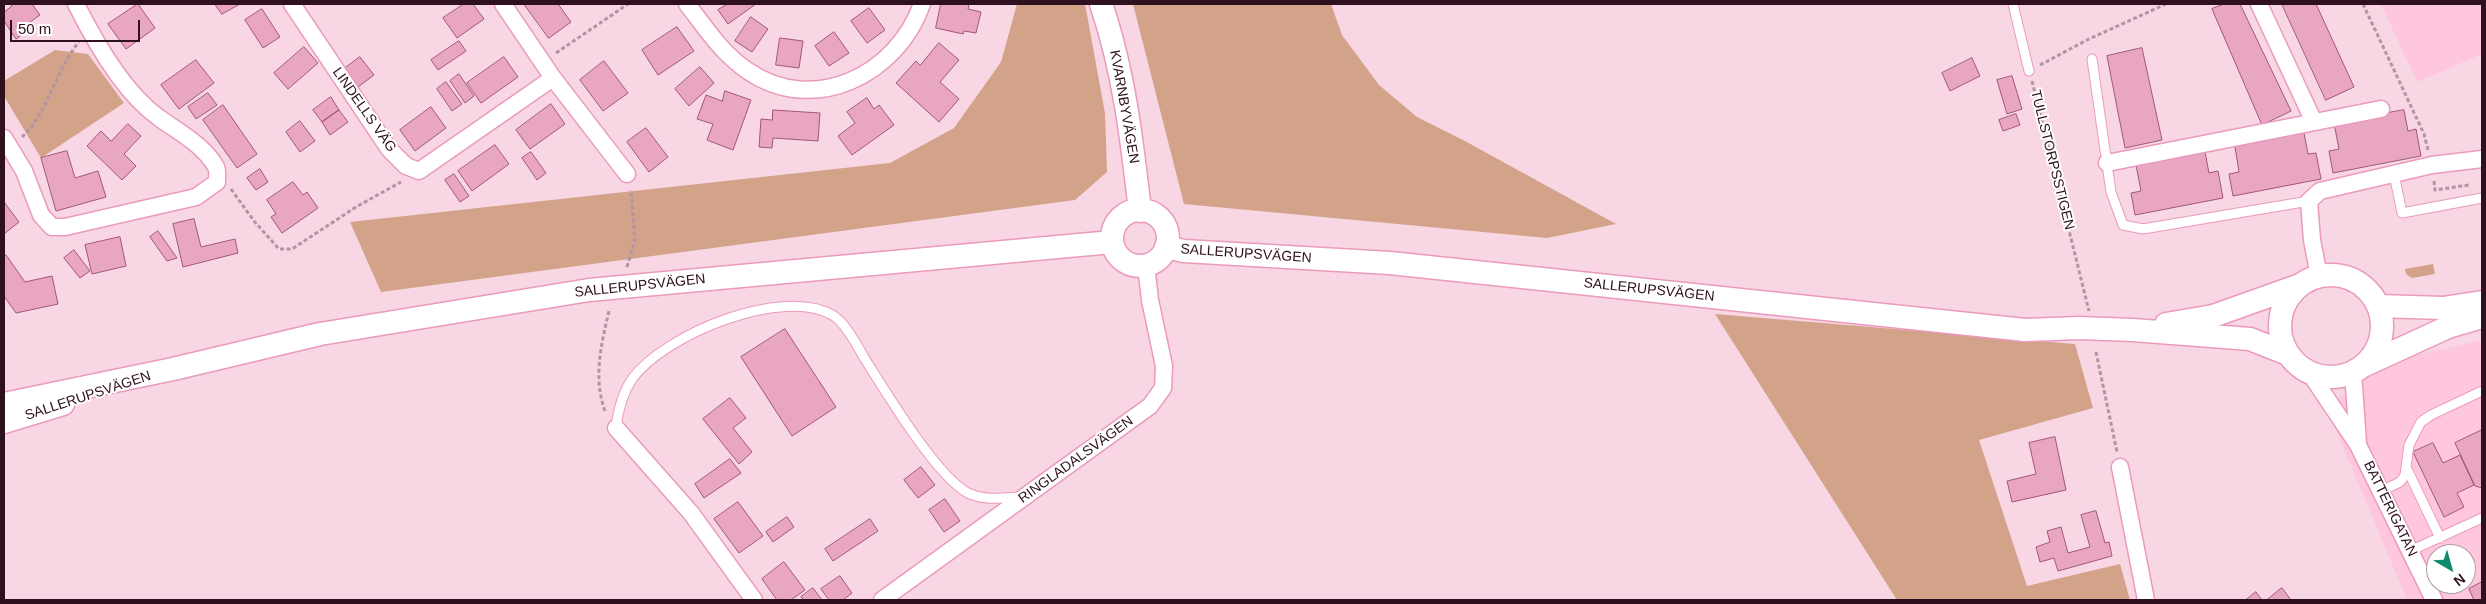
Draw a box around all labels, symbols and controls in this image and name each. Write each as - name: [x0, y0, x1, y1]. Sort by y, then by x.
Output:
- scale bar: [12, 10, 142, 42]
- text: 50 m: [18, 20, 51, 37]
- street label: KVARNBYVÄGEN: [1106, 49, 1142, 165]
- street label: LINDELLS VÄG: [329, 64, 399, 156]
- street label: TULLSTORPSSTIGEN: [2026, 88, 2078, 232]
- street label: SALLERUPSVÄGEN: [1180, 241, 1312, 267]
- street label: SALLERUPSVÄGEN: [574, 271, 706, 301]
- street label: SALLERUPSVÄGEN: [1583, 275, 1715, 305]
- street label: SALLERUPSVÄGEN: [23, 368, 153, 424]
- street label: RINGLADALSVÄGEN: [1015, 413, 1137, 507]
- street label: BATTERIGATAN: [2360, 458, 2420, 560]
- north arrow: [2426, 544, 2476, 594]
- text: N: [2451, 571, 2469, 589]

